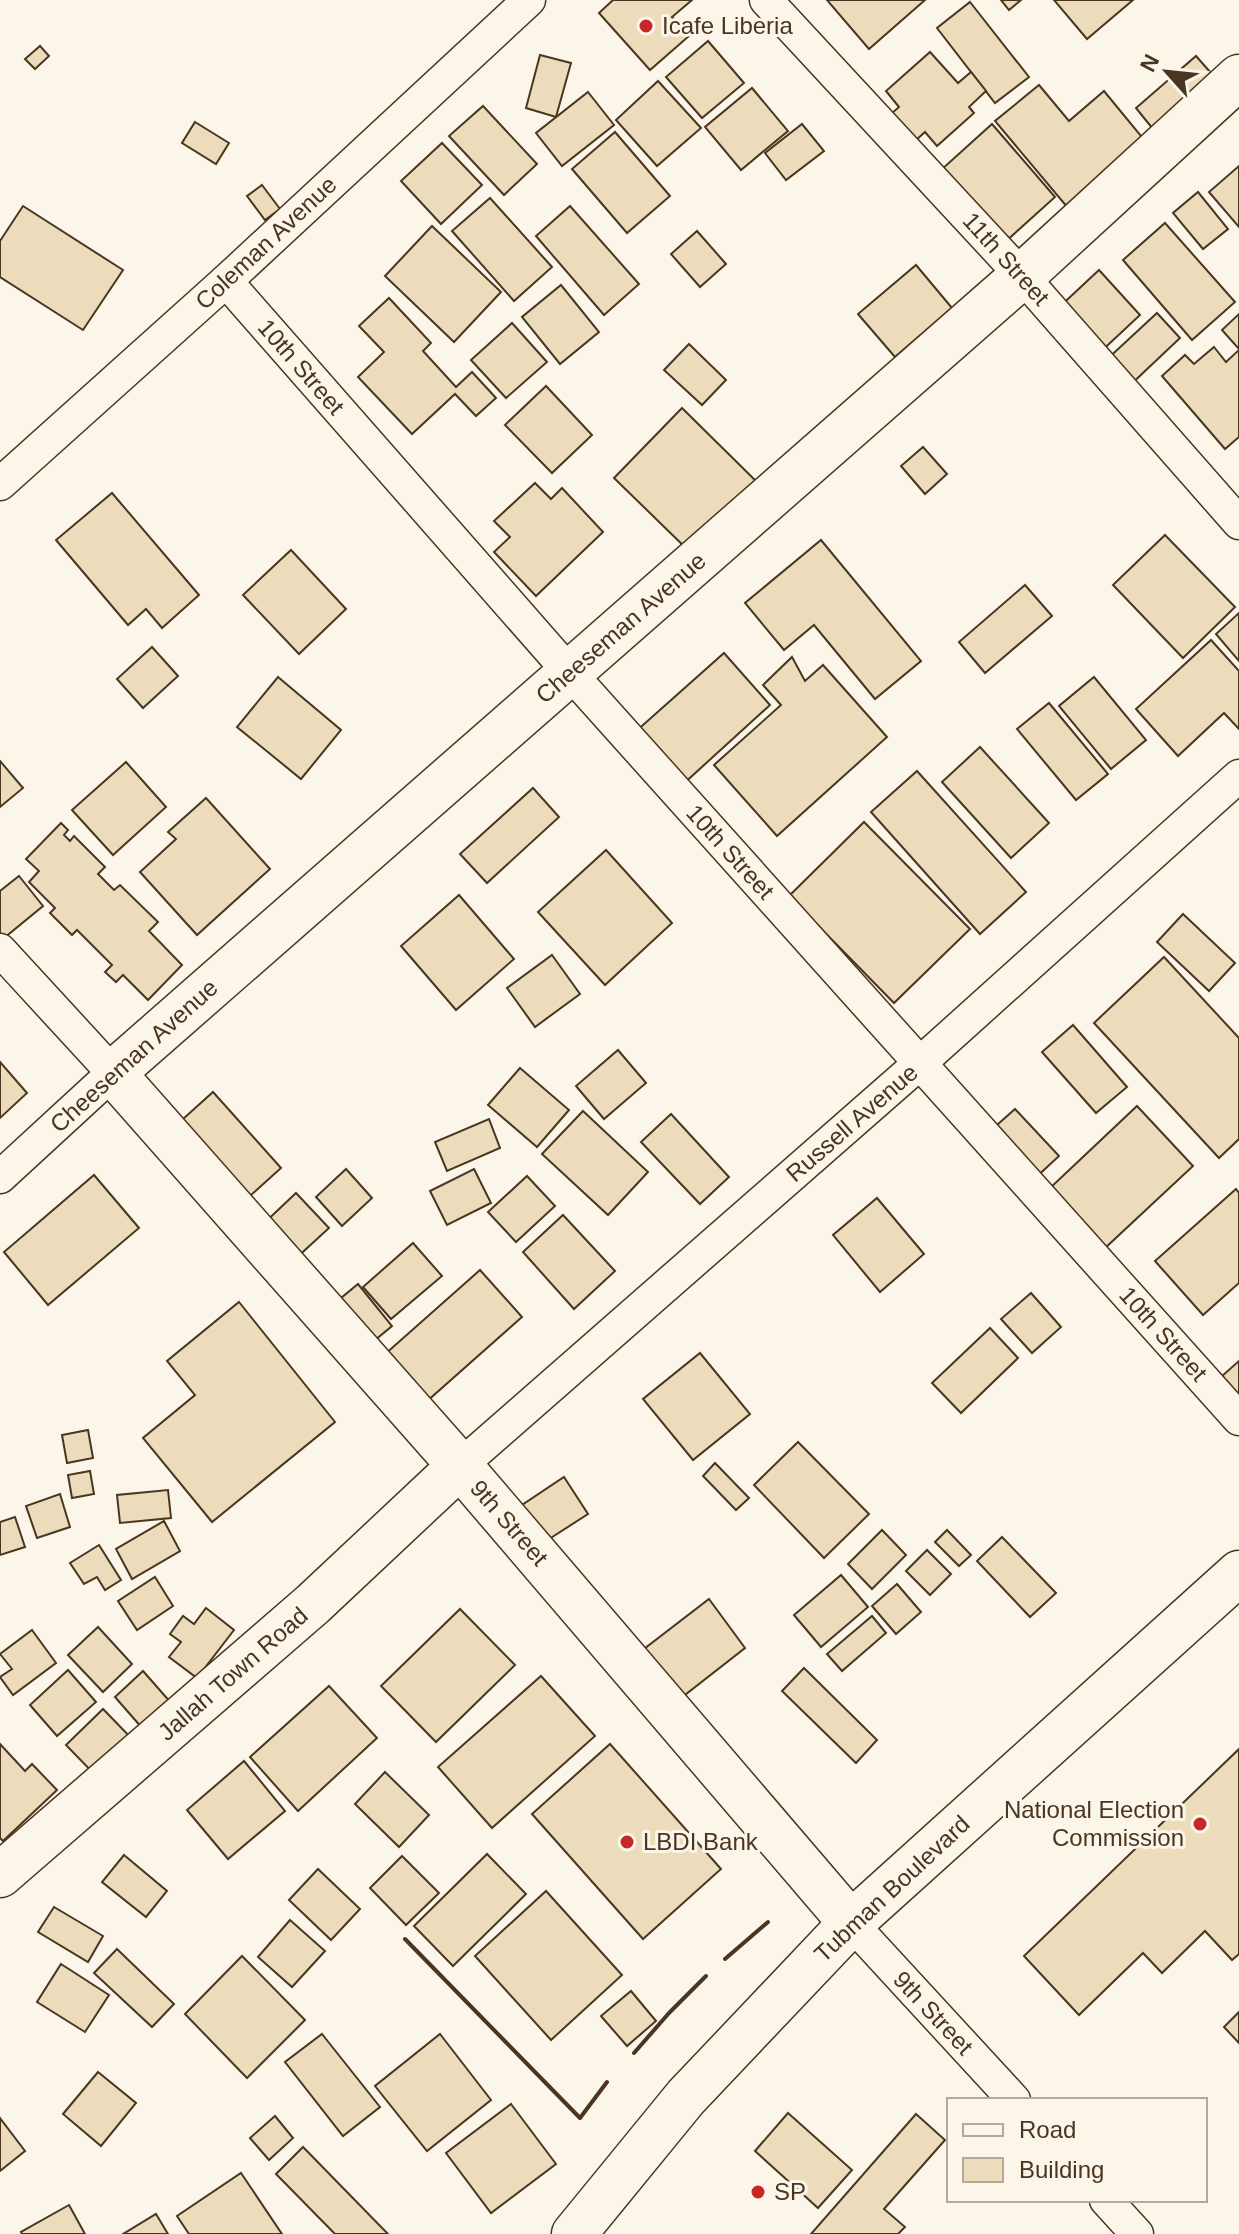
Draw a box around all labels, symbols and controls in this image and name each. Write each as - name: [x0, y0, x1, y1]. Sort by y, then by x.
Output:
- place label: Icafe Liberia: [662, 12, 793, 39]
- marker: Icafe Liberia: [637, 17, 655, 35]
- north arrow: [1127, 32, 1207, 112]
- text: N: [1135, 50, 1164, 76]
- street label: Coleman Avenue: [190, 171, 342, 315]
- street label: 11th Street: [958, 207, 1055, 311]
- street label: 10th Street: [253, 314, 350, 420]
- street label: Cheeseman Avenue: [530, 547, 711, 709]
- street label: 10th Street: [681, 799, 780, 905]
- street label: Cheeseman Avenue: [44, 973, 223, 1138]
- street label: Russell Avenue: [781, 1058, 923, 1187]
- street label: 10th Street: [1114, 1281, 1213, 1387]
- street label: 9th Street: [465, 1475, 554, 1571]
- street label: Jallah Town Road: [152, 1601, 313, 1746]
- place label: National Election Commission: [1004, 1796, 1184, 1851]
- street label: Tubman Boulevard: [809, 1810, 975, 1967]
- marker: National Election Commission: [1191, 1815, 1209, 1833]
- place label: LBDI Bank: [643, 1828, 759, 1855]
- marker: LBDI Bank: [618, 1833, 636, 1851]
- street label: 9th Street: [888, 1965, 979, 2060]
- legend: [947, 2098, 1207, 2202]
- text: Road: [1019, 2116, 1076, 2143]
- text: Building: [1019, 2156, 1104, 2183]
- place label: SP: [774, 2178, 806, 2205]
- marker: SP: [749, 2183, 767, 2201]

